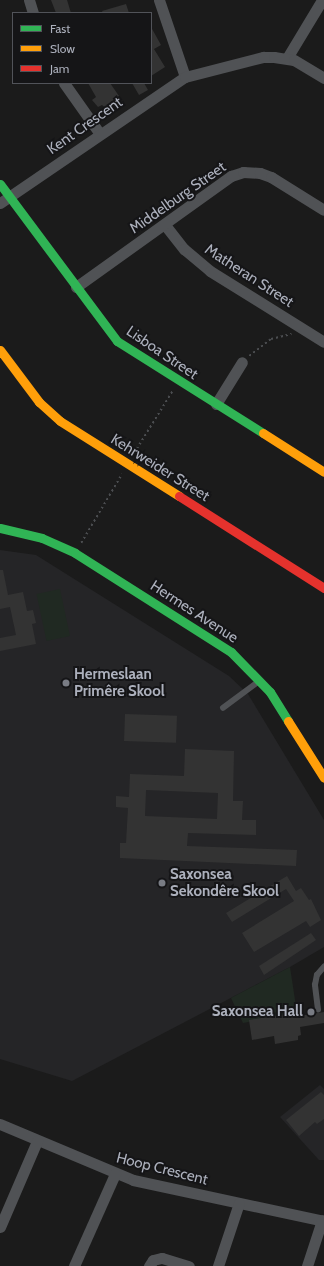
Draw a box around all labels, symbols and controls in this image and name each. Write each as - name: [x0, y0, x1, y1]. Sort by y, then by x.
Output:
- legend: [12, 12, 152, 84]
- text: Fast: [50, 21, 70, 36]
- text: Slow: [50, 41, 75, 56]
- text: Jam: [50, 61, 69, 76]
- street label: Kent Crescent: [44, 93, 126, 159]
- street label: Middelburg Street: [126, 158, 230, 238]
- street label: Matheran Street: [201, 241, 297, 311]
- street label: Lisboa Street: [123, 322, 201, 384]
- street label: Kehrweider Street: [107, 430, 213, 506]
- street label: Hermes Avenue: [147, 577, 241, 647]
- place label: Hermeslaan Primêre Skool: [74, 665, 165, 700]
- marker: Hermeslaan Primêre Skool: [61, 678, 71, 688]
- place label: Saxonsea Sekondêre Skool: [170, 865, 279, 900]
- marker: Saxonsea Sekondêre Skool: [157, 878, 167, 888]
- place label: Saxonsea Hall: [212, 1003, 303, 1021]
- marker: Saxonsea Hall: [306, 1007, 316, 1017]
- street label: Hoop Crescent: [114, 1149, 210, 1189]

